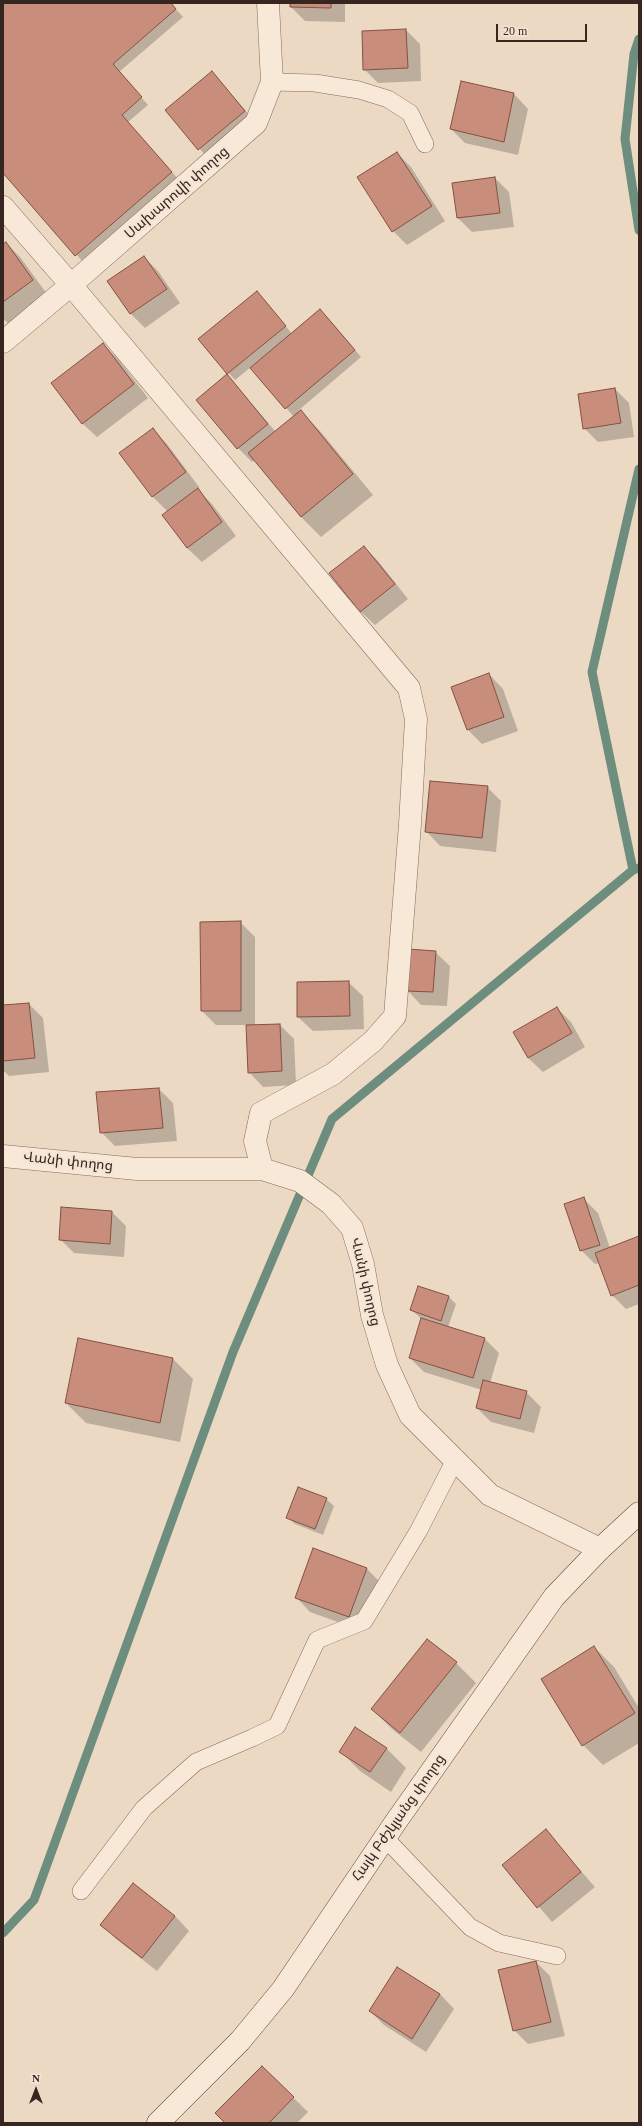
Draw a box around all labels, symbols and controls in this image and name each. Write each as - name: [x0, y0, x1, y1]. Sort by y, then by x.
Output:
- scale bar: [498, 16, 589, 42]
- text: 20 m: [503, 24, 527, 38]
- street label: Սախարովի փողոց: [122, 143, 232, 243]
- street label: Վանի փողոց: [22, 1149, 114, 1175]
- street label: Վանի փողոց: [347, 1236, 383, 1328]
- street label: Հայկ Բժշկյանց փողոց: [349, 1751, 449, 1885]
- north arrow: [16, 2070, 56, 2110]
- text: N: [32, 2072, 40, 2084]

